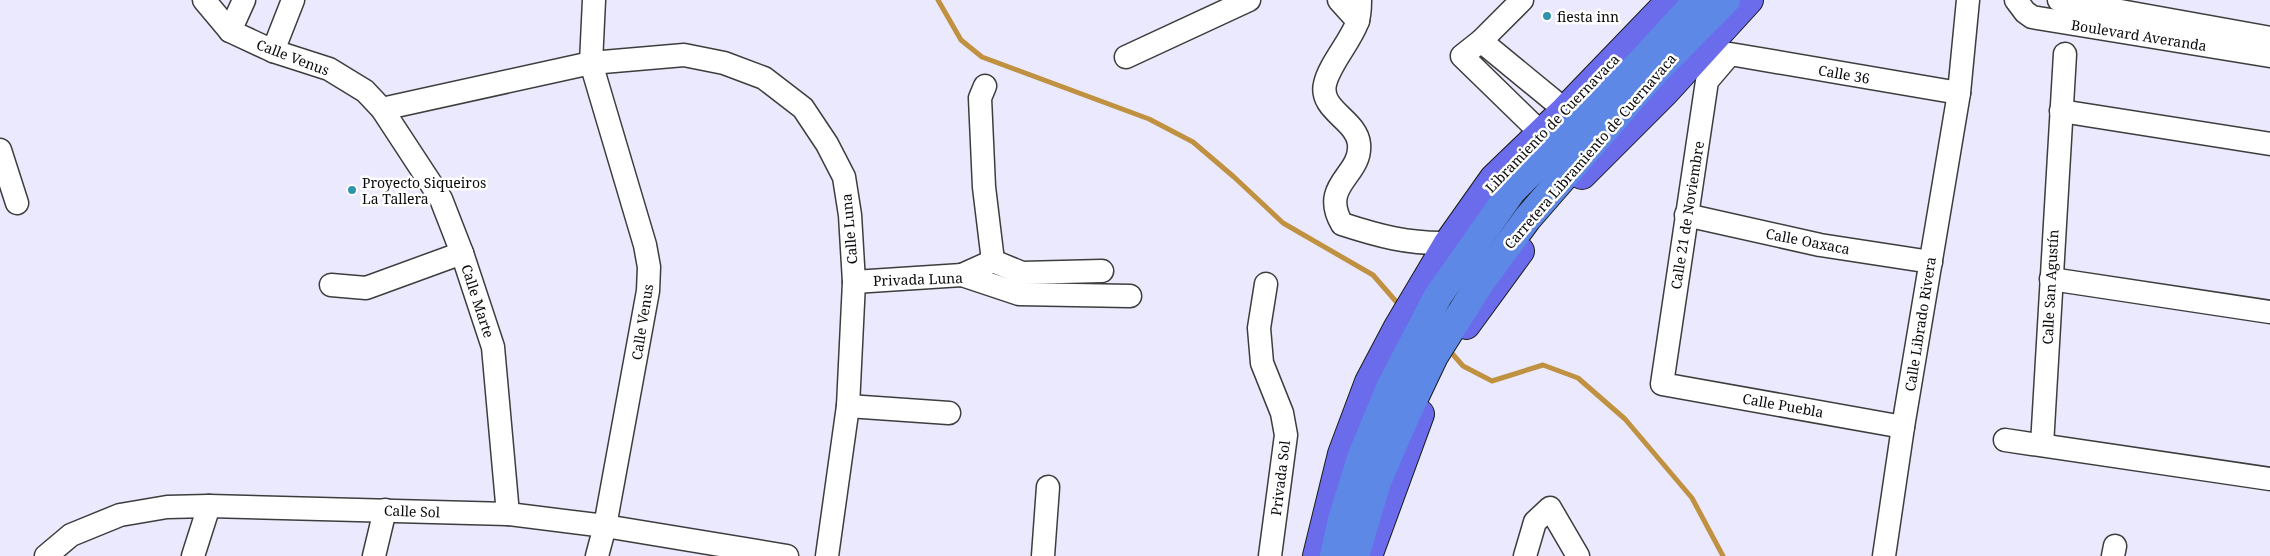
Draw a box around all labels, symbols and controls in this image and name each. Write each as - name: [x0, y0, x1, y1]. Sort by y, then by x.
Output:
- place label: fiesta inn: [1557, 7, 1619, 26]
- marker: fiesta inn: [1541, 10, 1553, 22]
- street label: Boulevard Averanda: [2070, 15, 2208, 55]
- street label: Calle Venus: [254, 34, 332, 80]
- street label: Libramiento de Cuernavaca: [1481, 49, 1623, 196]
- street label: Carretera Libramiento de Cuernavaca: [1500, 49, 1680, 253]
- street label: Calle 36: [1817, 60, 1871, 88]
- street label: Calle 21 de Noviembre: [1666, 139, 1708, 291]
- place label: Proyecto Siqueiros La Tallera: [362, 173, 486, 208]
- marker: Proyecto Siqueiros La Tallera: [346, 184, 358, 196]
- street label: Calle Luna: [836, 193, 862, 265]
- street label: Calle Oaxaca: [1764, 224, 1852, 258]
- street label: Calle San Agustín: [2037, 229, 2063, 345]
- street label: Calle Librado Rivera: [1900, 255, 1940, 393]
- street label: Calle Marte: [457, 262, 499, 340]
- street label: Privada Luna: [873, 268, 963, 290]
- street label: Calle Venus: [627, 283, 657, 361]
- street label: Calle Puebla: [1741, 389, 1825, 421]
- street label: Privada Sol: [1266, 439, 1294, 517]
- street label: Calle Sol: [384, 501, 441, 521]

